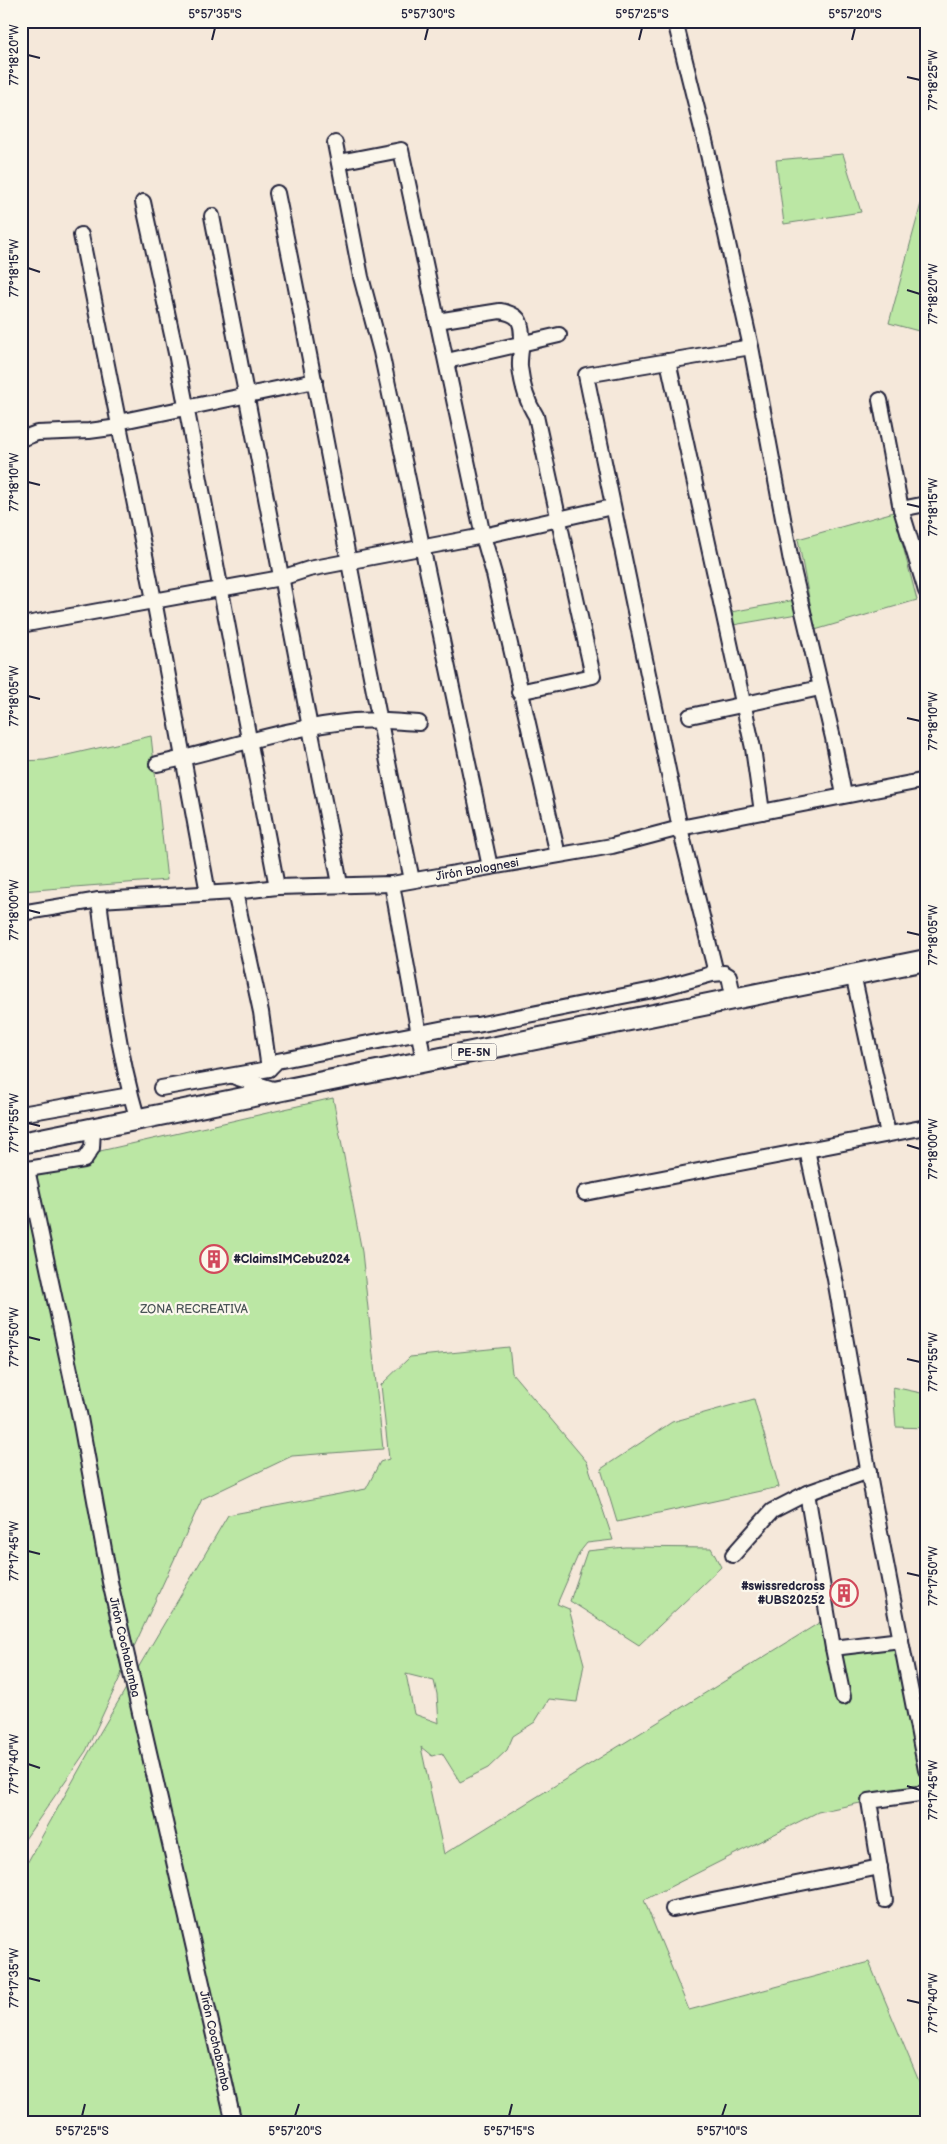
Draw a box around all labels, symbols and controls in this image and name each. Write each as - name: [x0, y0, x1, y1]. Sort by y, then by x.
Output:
- text: 5°57'35"S: [188, 7, 242, 22]
- text: 5°57'30"S: [401, 7, 455, 22]
- text: 5°57'25"S: [615, 7, 669, 22]
- text: 5°57'20"S: [828, 7, 882, 22]
- text: 77°18'20"W: [7, 24, 22, 86]
- text: 77°18'25"W: [926, 49, 941, 111]
- text: 77°18'15"W: [7, 239, 22, 297]
- text: 77°18'20"W: [926, 263, 941, 325]
- text: 77°18'10"W: [7, 453, 22, 511]
- text: 77°18'15"W: [926, 478, 941, 536]
- text: 77°18'05"W: [7, 665, 22, 727]
- text: 77°18'10"W: [926, 692, 941, 750]
- street label: Jirón Bolognesi: [434, 855, 520, 884]
- text: 77°18'00"W: [7, 879, 22, 941]
- text: 77°18'05"W: [926, 904, 941, 966]
- road number: PE-5N: [452, 1044, 496, 1060]
- text: 77°17'55"W: [7, 1093, 22, 1153]
- text: 77°18'00"W: [926, 1118, 941, 1180]
- building icon: #ClaimsIMCebu2024: [199, 1244, 229, 1274]
- place label: #ClaimsIMCebu2024: [233, 1252, 350, 1267]
- park label: ZONA RECREATIVA: [139, 1302, 248, 1317]
- text: 77°17'50"W: [7, 1307, 22, 1367]
- text: 77°17'55"W: [926, 1332, 941, 1392]
- text: 77°17'45"W: [7, 1521, 22, 1581]
- text: 77°17'50"W: [926, 1546, 941, 1606]
- building icon: #swissredcross #UBS20252: [829, 1578, 859, 1608]
- place label: #swissredcross #UBS20252: [741, 1579, 826, 1608]
- street label: Jirón Cochabamba: [106, 1595, 143, 1699]
- text: 77°17'40"W: [7, 1734, 22, 1794]
- text: 77°17'45"W: [926, 1760, 941, 1820]
- text: 77°17'35"W: [7, 1948, 22, 2008]
- text: 77°17'40"W: [926, 1973, 941, 2033]
- street label: Jirón Cochabamba: [196, 1989, 233, 2093]
- text: 5°57'25"S: [55, 2124, 109, 2139]
- text: 5°57'20"S: [268, 2124, 322, 2139]
- text: 5°57'15"S: [484, 2124, 534, 2139]
- text: 5°57'10"S: [696, 2124, 748, 2139]

